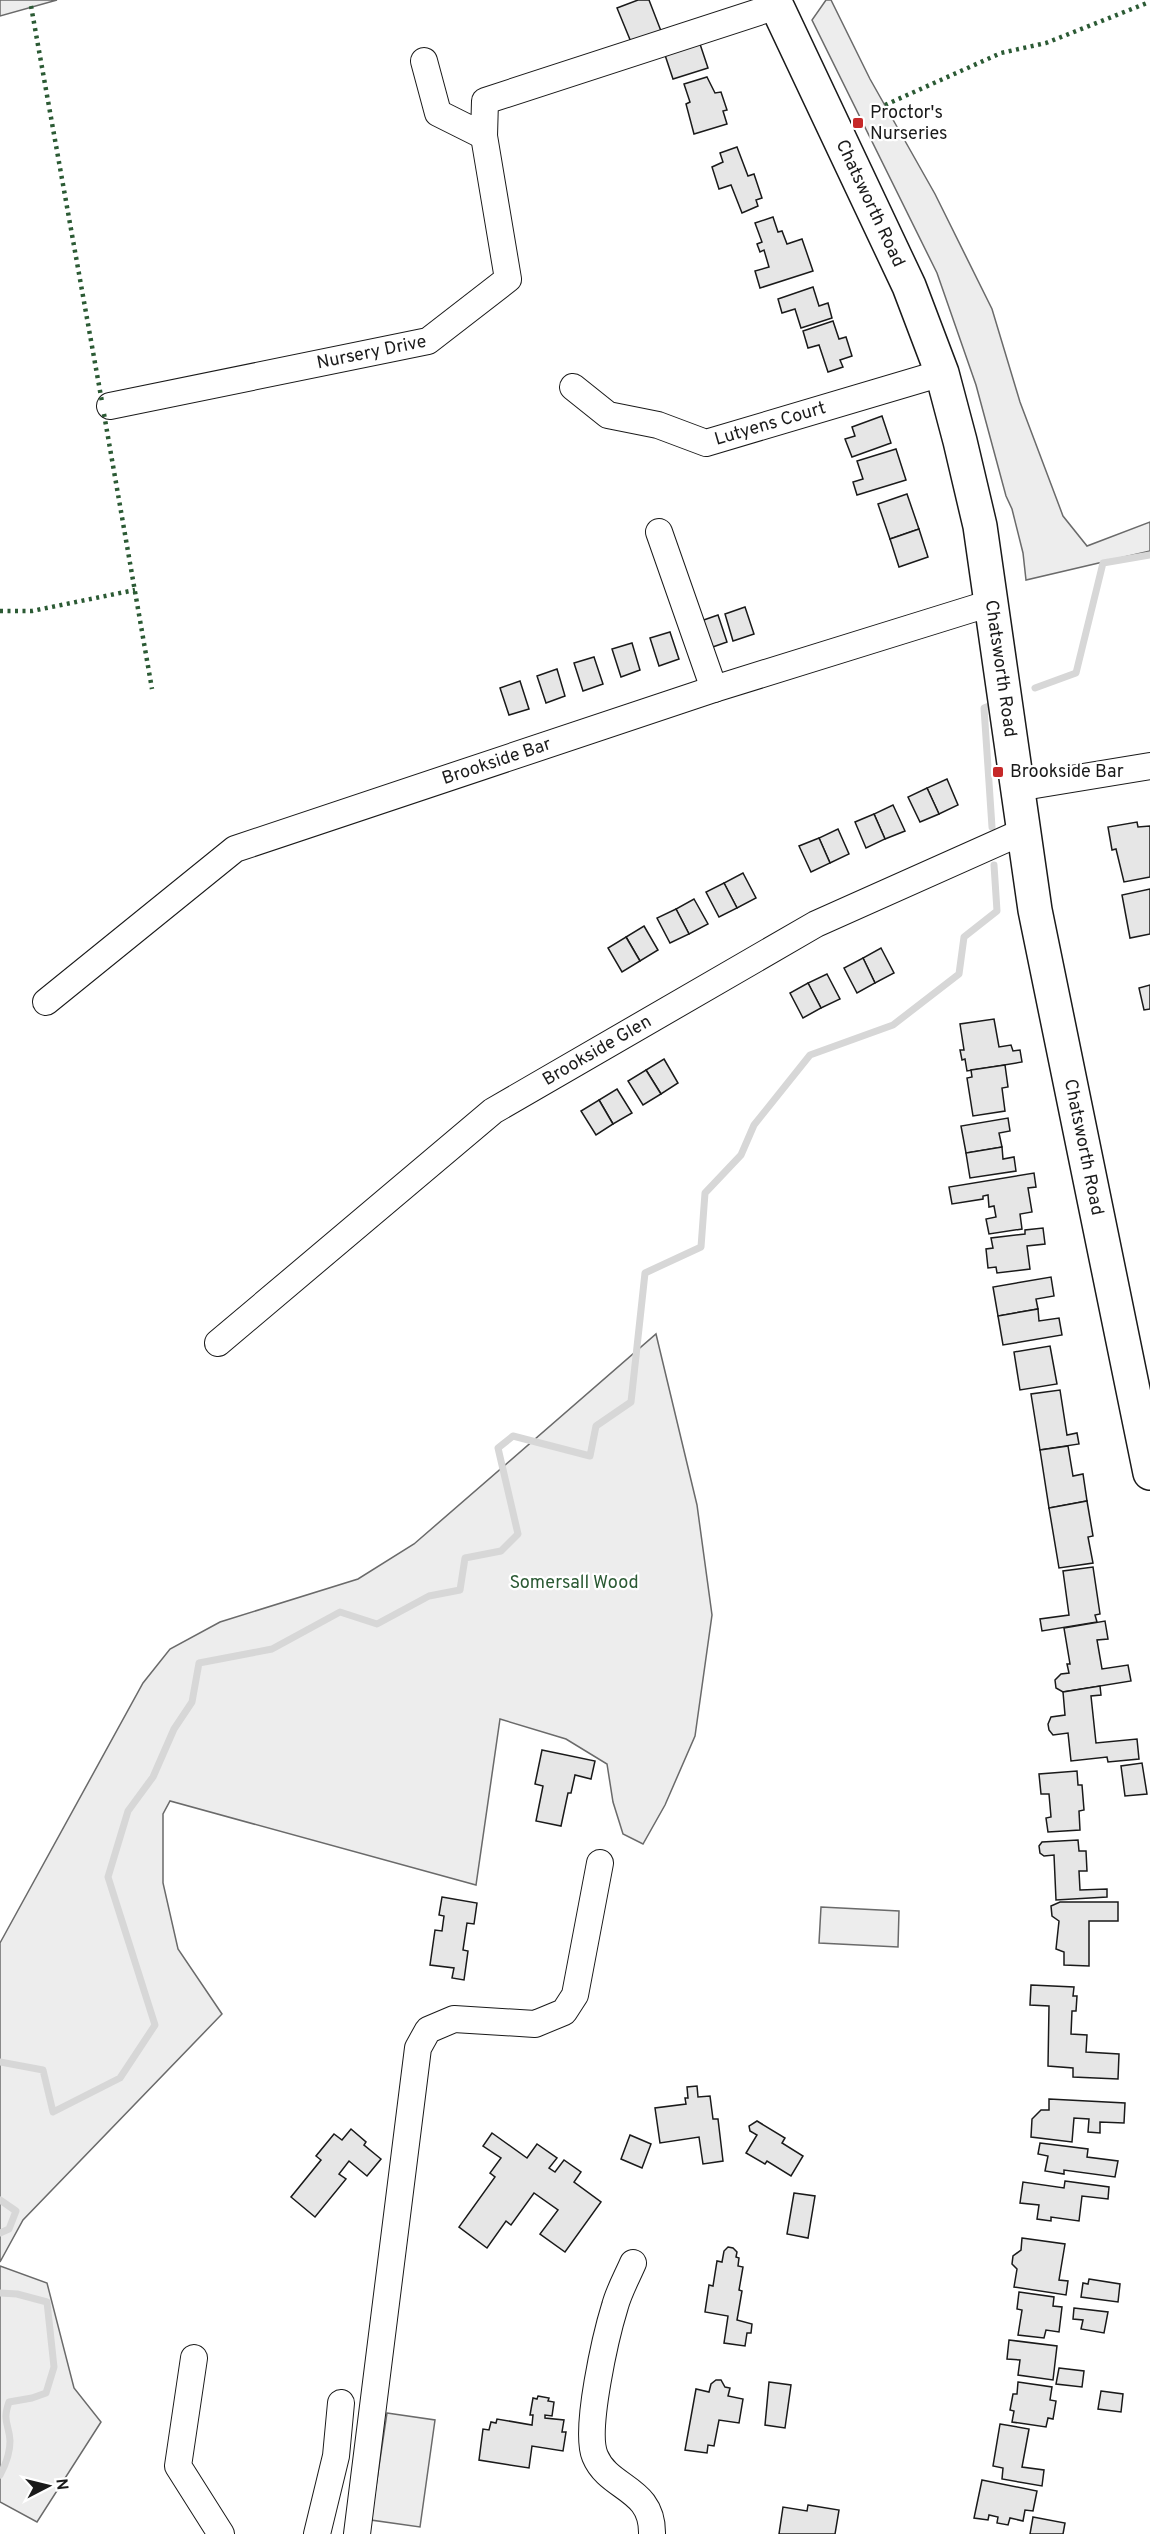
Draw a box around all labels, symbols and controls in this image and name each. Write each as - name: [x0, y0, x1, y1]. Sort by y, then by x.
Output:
- place label: Proctor's Nurseries: [870, 102, 947, 146]
- marker: Proctor's Nurseries: [851, 116, 865, 130]
- street label: Chatsworth Road: [830, 136, 910, 271]
- street label: Nursery Drive: [315, 330, 429, 375]
- street label: Lutyens Court: [712, 397, 829, 451]
- street label: Chatsworth Road: [979, 598, 1022, 739]
- street label: Brookside Bar: [439, 733, 554, 791]
- place label: Brookside Bar: [1010, 761, 1124, 784]
- marker: Brookside Bar: [991, 765, 1005, 779]
- street label: Brookside Glen: [538, 1010, 656, 1091]
- street label: Chatsworth Road: [1058, 1077, 1109, 1217]
- park label: Somersall Wood: [509, 1572, 639, 1595]
- north arrow: [18, 2456, 78, 2516]
- text: N: [50, 2477, 72, 2491]

